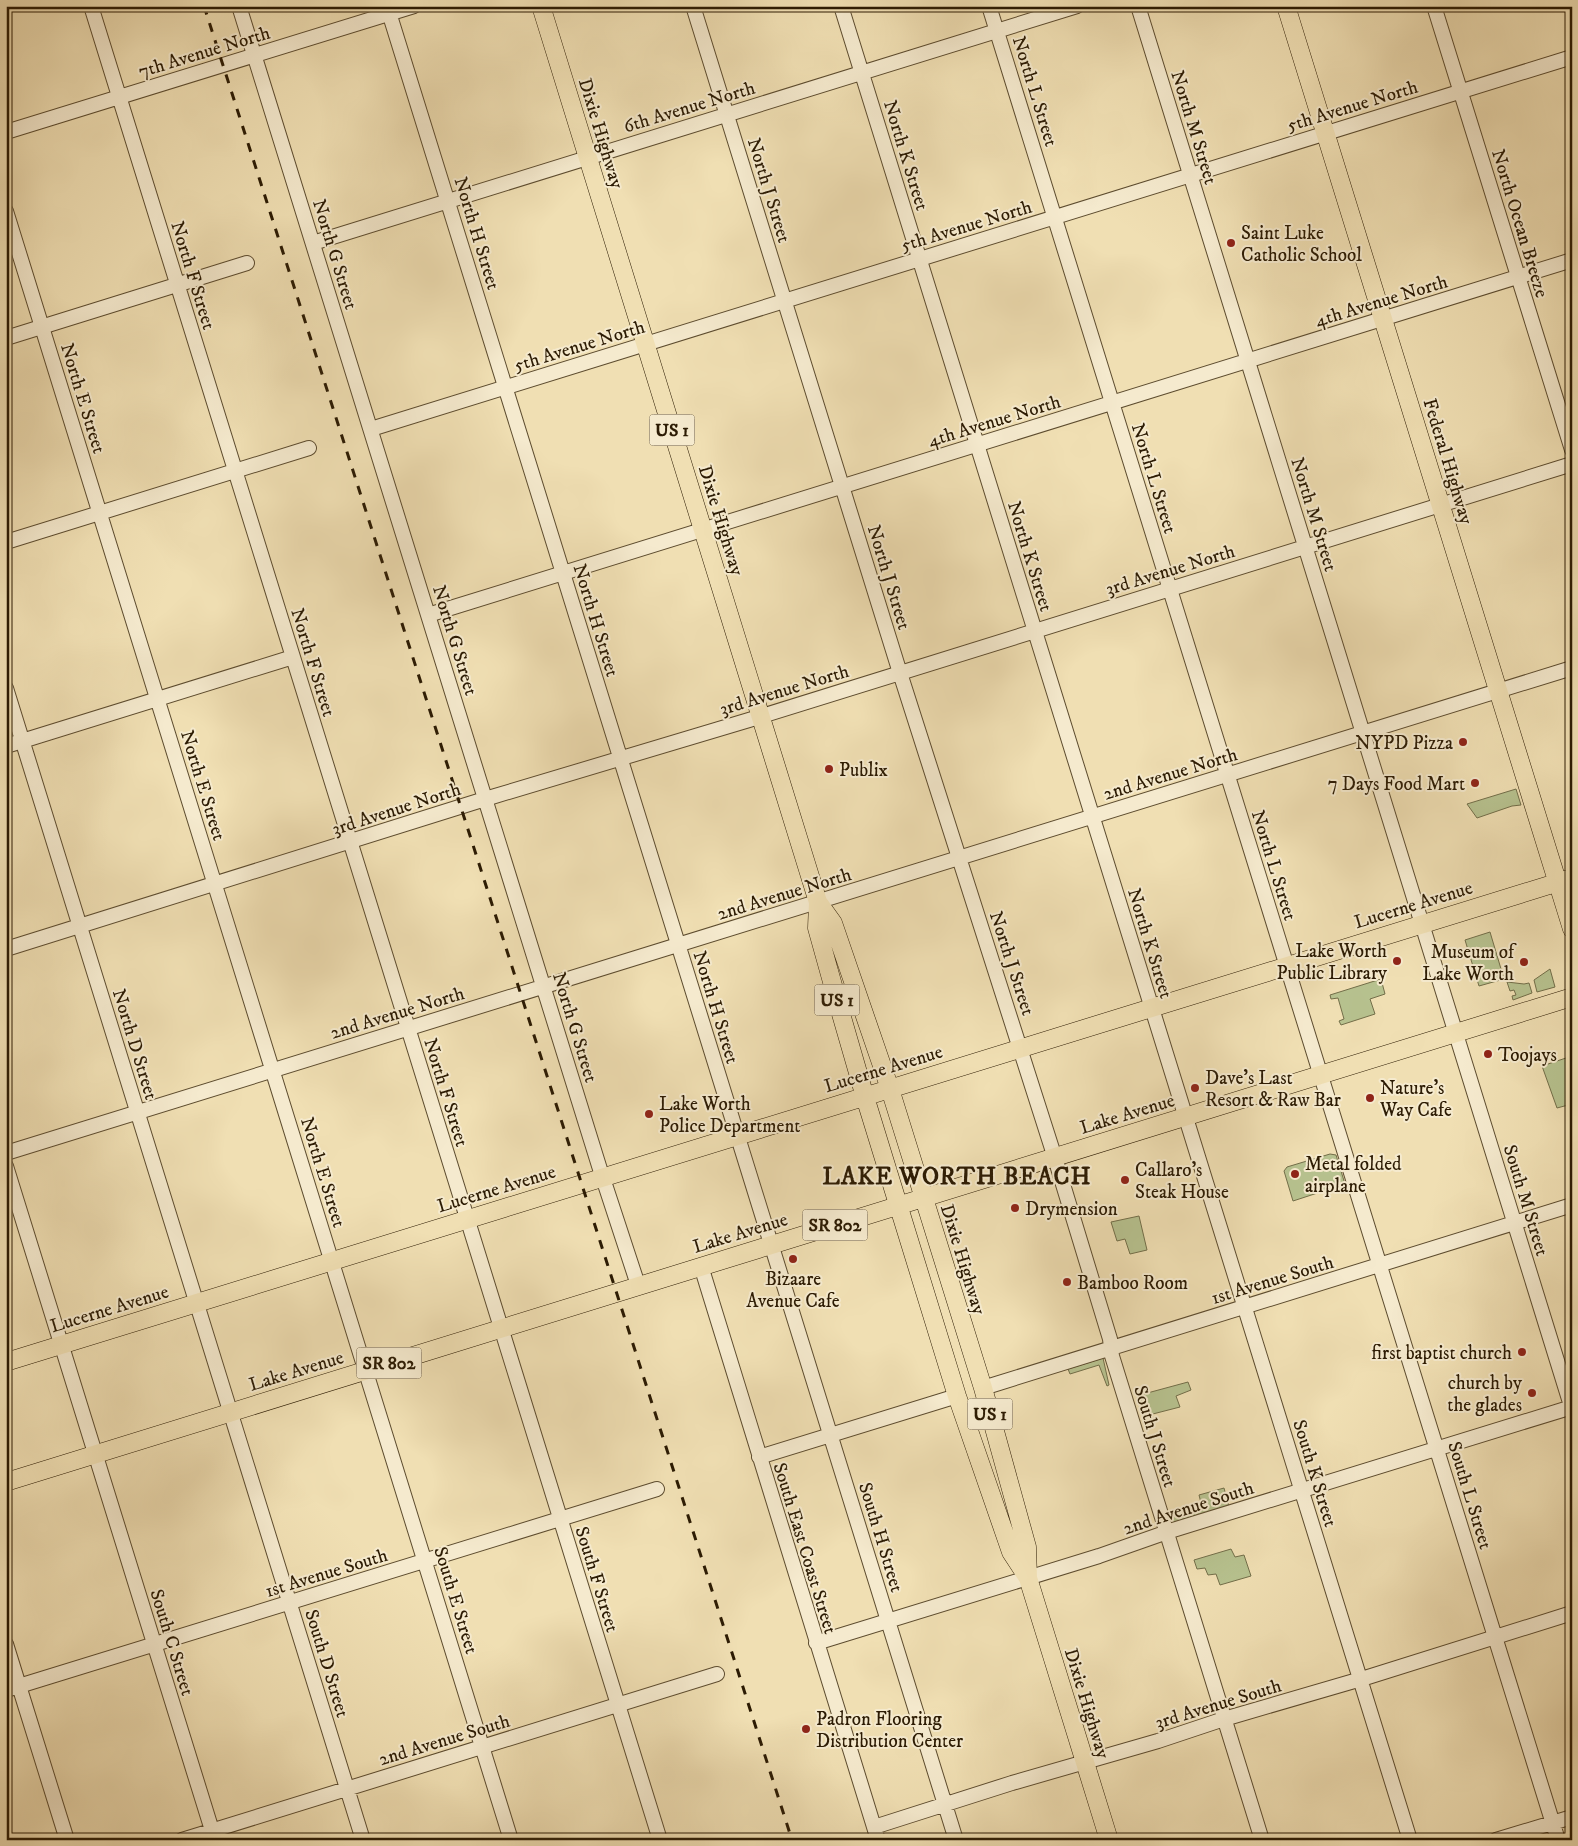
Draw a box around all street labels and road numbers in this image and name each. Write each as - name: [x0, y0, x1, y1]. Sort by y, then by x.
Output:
- street label: 7th Avenue North: [136, 21, 273, 83]
- street label: North L Street: [1007, 33, 1062, 149]
- street label: North M Street: [1165, 68, 1222, 187]
- street label: Dixie Highway: [573, 75, 629, 192]
- street label: 6th Avenue North: [621, 76, 758, 138]
- street label: 5th Avenue North: [1284, 76, 1421, 137]
- street label: North K Street: [878, 98, 933, 213]
- street label: North J Street: [742, 135, 795, 246]
- street label: North Ocean Breeze: [1486, 146, 1553, 301]
- street label: North H Street: [449, 174, 505, 293]
- street label: 5th Avenue North: [898, 196, 1035, 257]
- street label: North G Street: [307, 197, 362, 312]
- street label: North F Street: [165, 218, 220, 332]
- street label: 4th Avenue North: [1312, 270, 1451, 333]
- street label: 5th Avenue North: [511, 316, 648, 377]
- street label: North E Street: [55, 341, 110, 456]
- street label: 4th Avenue North: [925, 390, 1064, 453]
- street label: Federal Highway: [1418, 396, 1478, 528]
- road number: US 1: [650, 414, 694, 446]
- street label: North L Street: [1126, 420, 1181, 536]
- street label: North M Street: [1285, 455, 1342, 574]
- street label: Dixie Highway: [693, 462, 749, 579]
- street label: North K Street: [1002, 499, 1057, 614]
- street label: North J Street: [862, 522, 915, 633]
- street label: 3rd Avenue North: [1103, 540, 1238, 601]
- street label: North H Street: [568, 561, 624, 680]
- street label: North G Street: [427, 583, 482, 698]
- street label: North F Street: [285, 605, 340, 719]
- street label: 3rd Avenue North: [717, 660, 852, 721]
- street label: North E Street: [175, 728, 230, 843]
- street label: 2nd Avenue North: [1101, 743, 1240, 806]
- street label: 3rd Avenue North: [329, 778, 464, 841]
- street label: North L Street: [1246, 807, 1301, 923]
- street label: 2nd Avenue North: [715, 863, 854, 926]
- street label: Lucerne Avenue: [1351, 876, 1476, 934]
- street label: North K Street: [1122, 886, 1177, 1001]
- street label: North J Street: [984, 908, 1039, 1018]
- street label: North H Street: [688, 948, 744, 1067]
- street label: North G Street: [547, 970, 602, 1085]
- street label: 2nd Avenue North: [328, 982, 467, 1045]
- road number: US 1: [814, 984, 860, 1016]
- street label: North D Street: [107, 986, 162, 1103]
- street label: North F Street: [418, 1035, 473, 1149]
- street label: Lucerne Avenue: [821, 1040, 946, 1098]
- street label: Lake Avenue: [1077, 1089, 1178, 1140]
- street label: North E Street: [295, 1115, 350, 1230]
- street label: South M Street: [1498, 1142, 1553, 1259]
- street label: Lucerne Avenue: [434, 1160, 559, 1218]
- street label: Dixie Highway: [935, 1201, 991, 1318]
- street label: Lake Avenue: [690, 1208, 791, 1259]
- road number: SR 802: [802, 1210, 868, 1240]
- street label: 1st Avenue South: [1208, 1251, 1336, 1310]
- street label: Lucerne Avenue: [47, 1280, 172, 1338]
- street label: Lake Avenue: [246, 1346, 347, 1397]
- road number: SR 802: [356, 1348, 422, 1379]
- street label: South J Street: [1128, 1383, 1181, 1490]
- road number: US 1: [968, 1398, 1012, 1430]
- street label: South K Street: [1287, 1417, 1342, 1530]
- street label: South L Street: [1442, 1439, 1497, 1552]
- street label: South East Coast Street: [768, 1460, 842, 1637]
- street label: 2nd Avenue South: [1120, 1476, 1257, 1540]
- street label: South H Street: [853, 1480, 908, 1595]
- street label: South F Street: [570, 1524, 624, 1635]
- street label: 1st Avenue South: [262, 1544, 390, 1603]
- street label: South E Street: [428, 1544, 483, 1657]
- street label: South C Street: [144, 1586, 199, 1698]
- street label: South D Street: [299, 1607, 354, 1720]
- street label: Dixie Highway: [1059, 1645, 1115, 1762]
- street label: 3rd Avenue South: [1152, 1674, 1284, 1735]
- street label: 2nd Avenue South: [376, 1710, 513, 1771]

